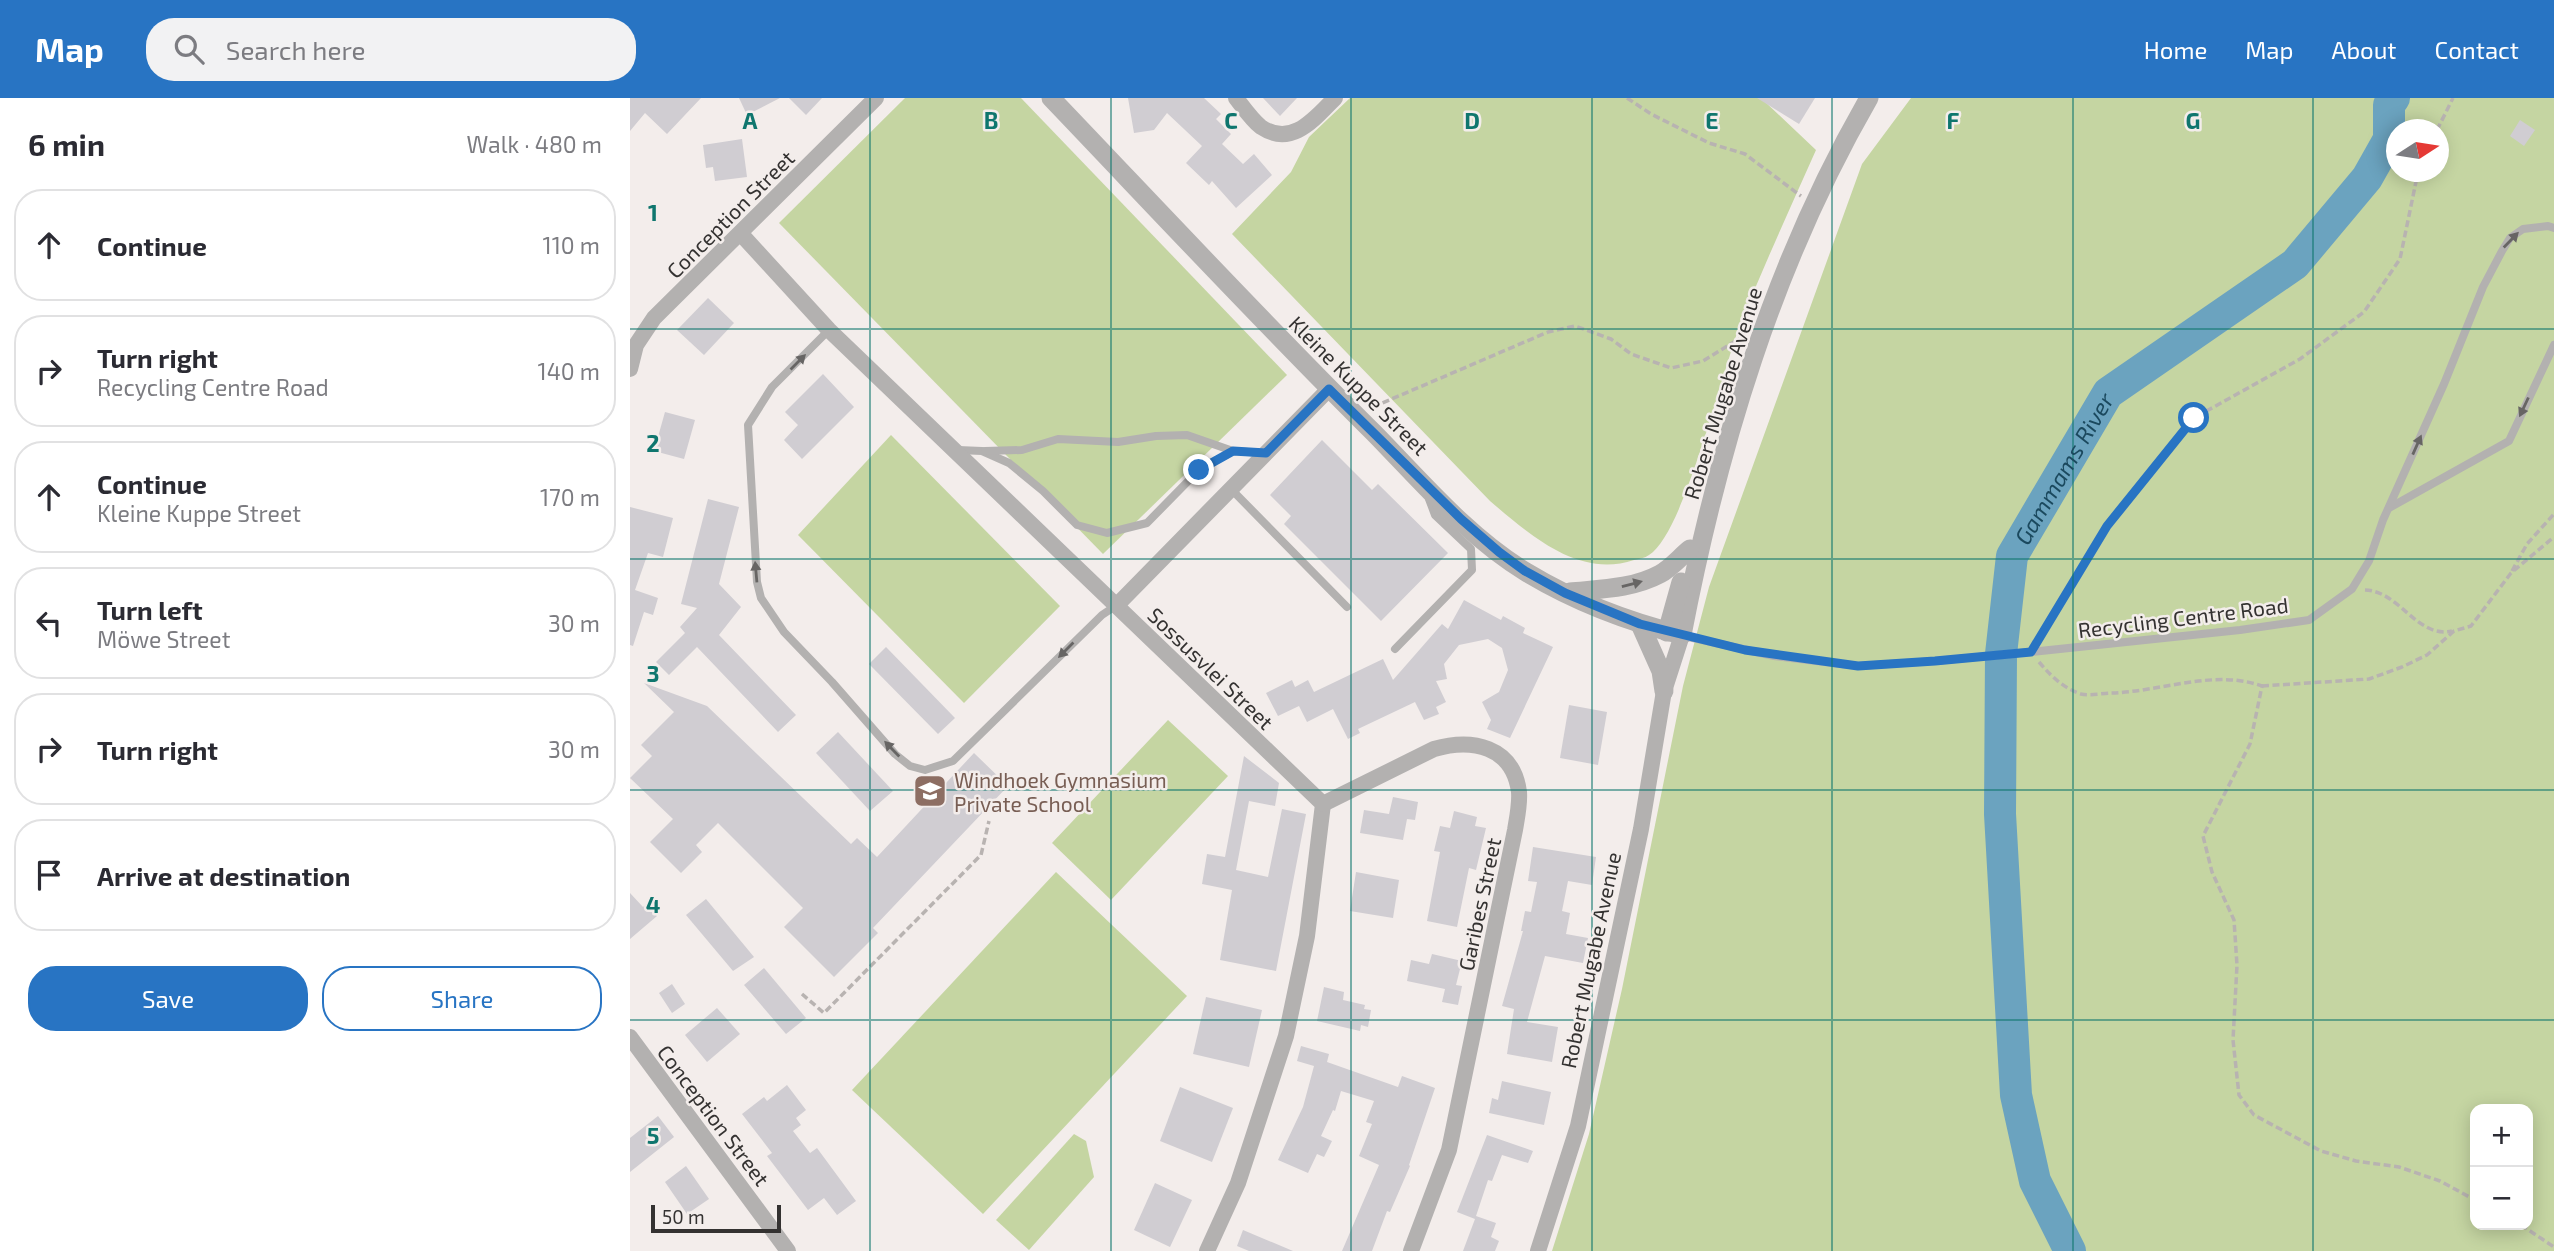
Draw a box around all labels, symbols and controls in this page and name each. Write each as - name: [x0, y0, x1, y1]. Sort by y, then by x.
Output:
- search box: [146, 18, 636, 81]
- text: Map: [35, 29, 104, 69]
- icon: search: [170, 30, 208, 68]
- text: Search here: [226, 34, 365, 65]
- text: Home: [2144, 35, 2207, 64]
- text: Map: [2245, 35, 2293, 64]
- text: About: [2331, 35, 2397, 64]
- text: Contact: [2435, 35, 2519, 64]
- text: A: [742, 106, 758, 134]
- text: B: [984, 106, 998, 134]
- text: C: [1224, 106, 1238, 134]
- text: D: [1464, 106, 1480, 134]
- text: E: [1705, 106, 1719, 134]
- text: F: [1947, 106, 1960, 134]
- text: G: [2186, 106, 2200, 134]
- north arrow: [2386, 119, 2449, 182]
- text: 6 min: [28, 126, 105, 162]
- text: Walk · 480 m: [467, 130, 602, 158]
- street label: Conception Street: [661, 145, 799, 283]
- text: 1: [648, 198, 658, 226]
- icon: ahead: [30, 226, 68, 264]
- text: Continue: [97, 230, 207, 261]
- text: 110 m: [543, 231, 600, 259]
- one-way arrow: [2503, 232, 2519, 249]
- street label: Robert Mugabe Avenue: [1678, 284, 1766, 502]
- street label: Kleine Kuppe Street: [1284, 310, 1434, 460]
- text: Turn right: [97, 342, 218, 373]
- icon: right: [30, 352, 68, 390]
- one-way arrow: [789, 353, 806, 370]
- text: 140 m: [538, 357, 600, 385]
- text: Recycling Centre Road: [97, 373, 329, 401]
- water label: Gammams River: [2008, 387, 2120, 549]
- one-way arrow: [2519, 396, 2530, 417]
- route start: [2178, 402, 2209, 433]
- text: 2: [646, 429, 660, 457]
- one-way arrow: [2411, 435, 2422, 456]
- route end: [1183, 454, 1214, 485]
- text: Continue: [97, 468, 207, 499]
- icon: ahead: [30, 478, 68, 516]
- text: 170 m: [540, 483, 600, 511]
- text: Kleine Kuppe Street: [97, 499, 301, 527]
- one-way arrow: [750, 560, 761, 582]
- one-way arrow: [1622, 578, 1643, 588]
- street label: Recycling Centre Road: [2076, 592, 2290, 642]
- text: Turn left: [97, 594, 203, 625]
- street label: Sossusvlei Street: [1143, 602, 1279, 734]
- icon: left: [30, 604, 68, 642]
- text: 30 m: [548, 609, 600, 637]
- text: Möwe Street: [97, 625, 230, 653]
- one-way arrow: [1057, 642, 1074, 659]
- text: 3: [646, 659, 660, 687]
- icon: right: [30, 730, 68, 768]
- text: Turn right: [97, 734, 218, 765]
- text: 30 m: [548, 735, 600, 763]
- one-way arrow: [883, 741, 900, 758]
- place label: Windhoek Gymnasium Private School: [954, 767, 1167, 816]
- school or university icon: Windhoek Gymnasium Private School: [911, 772, 949, 810]
- street label: Garibes Street: [1453, 835, 1505, 973]
- street label: Robert Mugabe Avenue: [1555, 850, 1625, 1070]
- icon: arrive: [30, 856, 68, 894]
- text: Arrive at destination: [97, 860, 350, 891]
- text: 4: [646, 890, 660, 918]
- button: Save: [28, 966, 308, 1031]
- button: Share: [322, 966, 602, 1031]
- street label: Conception Street: [653, 1040, 775, 1190]
- map controls: [2470, 1104, 2533, 1230]
- button: +: [2470, 1104, 2533, 1167]
- text: 5: [647, 1121, 659, 1149]
- button: −: [2470, 1167, 2533, 1230]
- scale bar: [651, 1202, 780, 1234]
- text: 50 m: [662, 1205, 705, 1228]

